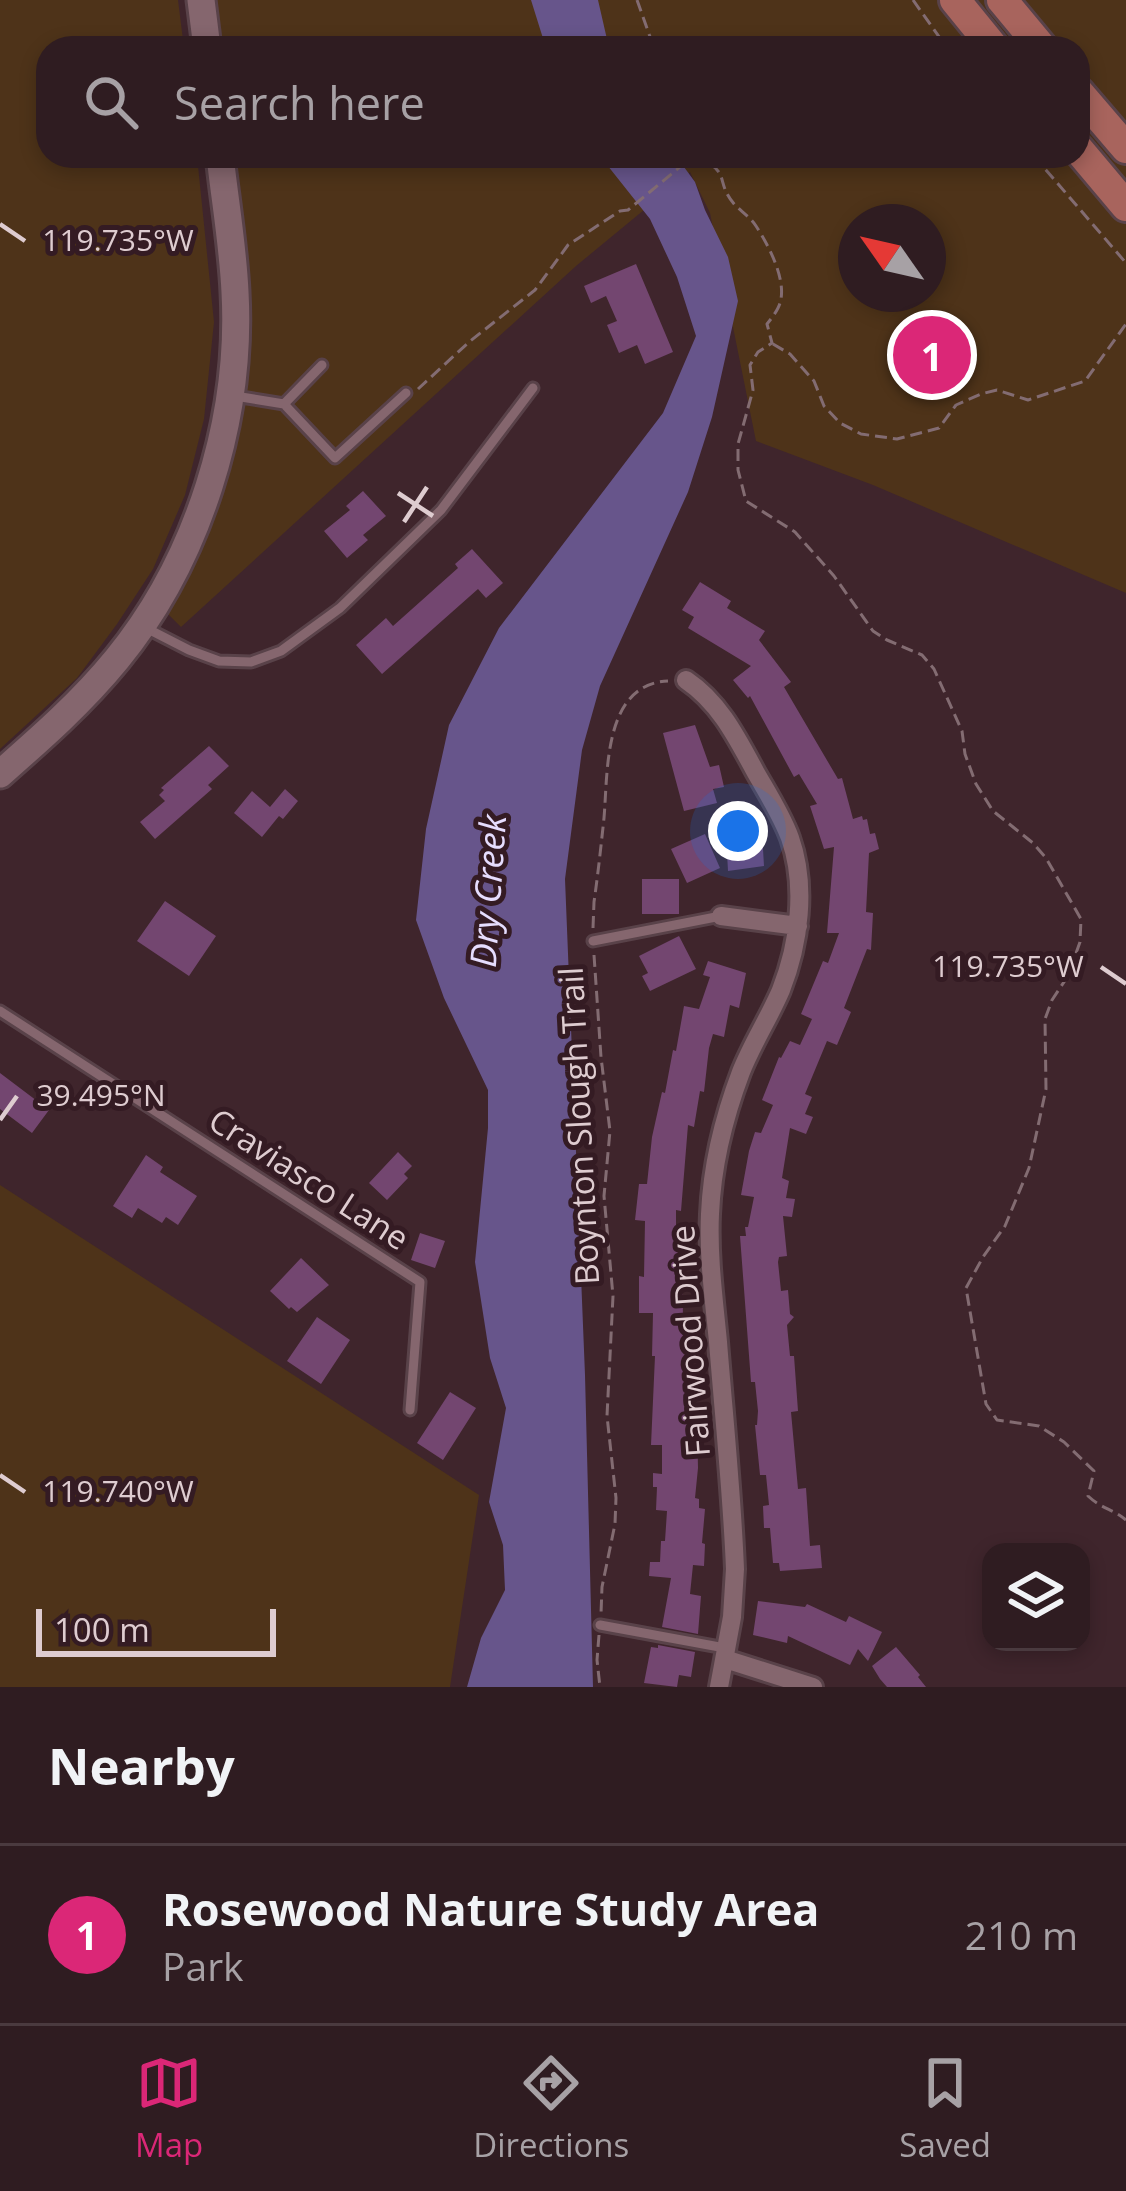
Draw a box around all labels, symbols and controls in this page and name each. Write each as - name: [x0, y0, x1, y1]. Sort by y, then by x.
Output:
- search box: [36, 36, 1090, 168]
- icon: search: [78, 69, 144, 135]
- text: Search here: [174, 72, 425, 133]
- north arrow: [838, 204, 946, 312]
- text: 119.735°W: [42, 219, 194, 260]
- pin: 1: [893, 310, 971, 400]
- your location: [708, 801, 768, 861]
- water label: Dry Creek: [458, 812, 517, 969]
- text: 119.735°W: [932, 945, 1084, 986]
- street label: Boynton Slough Trail: [548, 966, 609, 1286]
- text: 39.495°N: [36, 1074, 166, 1115]
- street label: Craviasco Lane: [201, 1097, 418, 1260]
- street label: Fairwood Drive: [659, 1224, 720, 1458]
- text: 119.740°W: [42, 1470, 194, 1511]
- map controls: [982, 1543, 1090, 1651]
- button: layers: [982, 1543, 1090, 1651]
- scale bar: [36, 1603, 276, 1656]
- text: 100 m: [54, 1607, 150, 1652]
- text: Nearby: [48, 1730, 235, 1800]
- text: Rosewood Nature Study Area: [162, 1878, 819, 1939]
- text: 1: [76, 1908, 98, 1961]
- text: 210 m: [965, 1908, 1078, 1961]
- text: Park: [162, 1939, 244, 1992]
- tab: Map: [135, 2050, 203, 2167]
- tab: Directions: [473, 2050, 629, 2167]
- tab: Saved: [899, 2050, 991, 2167]

